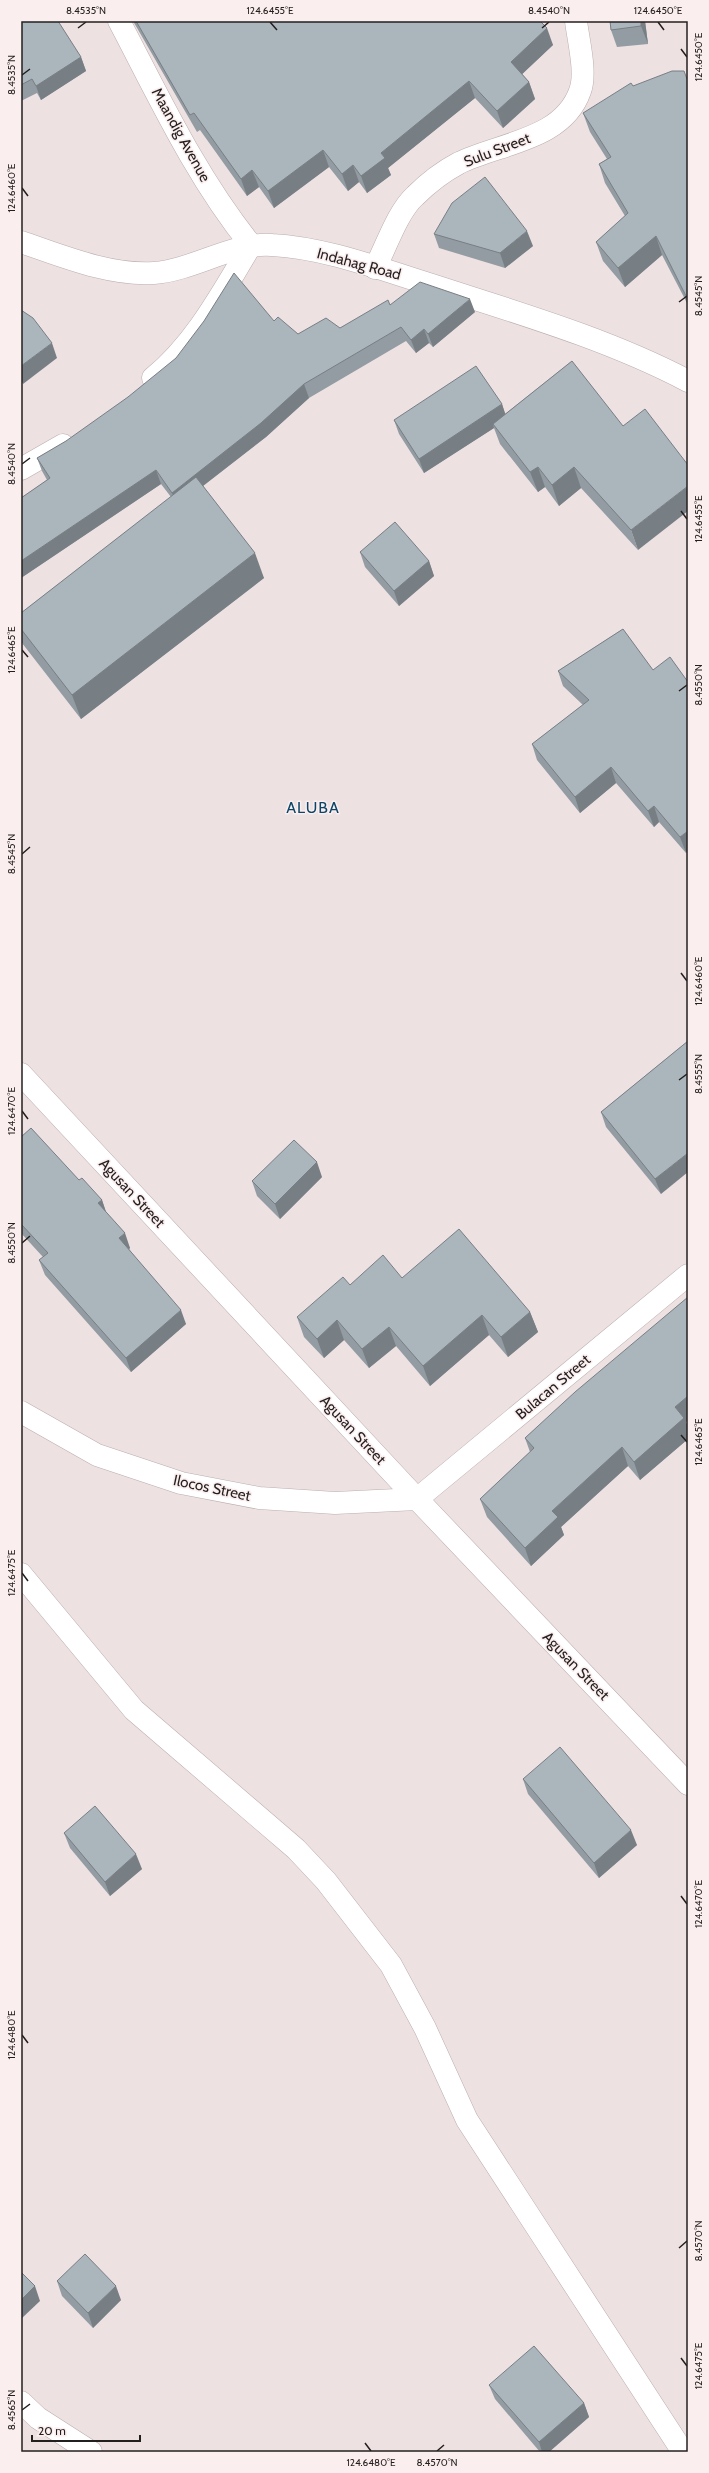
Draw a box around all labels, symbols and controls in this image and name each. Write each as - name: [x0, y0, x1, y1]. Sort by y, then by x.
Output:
- text: 8.4535°N: [66, 4, 106, 17]
- text: 124.6455°E: [247, 4, 294, 17]
- text: 8.4540°N: [528, 4, 570, 17]
- text: 124.6450°E: [634, 4, 683, 17]
- text: 124.6450°E: [692, 32, 705, 81]
- text: 8.4535°N: [5, 55, 18, 95]
- street label: Maandig Avenue: [148, 85, 214, 185]
- street label: Sulu Street: [461, 129, 533, 171]
- text: 124.6460°E: [5, 163, 18, 212]
- street label: Indahag Road: [315, 244, 403, 284]
- text: 8.4545°N: [692, 276, 705, 316]
- text: 8.4540°N: [5, 443, 18, 485]
- text: 124.6455°E: [692, 495, 705, 542]
- text: 124.6465°E: [5, 626, 18, 674]
- text: 8.4550°N: [692, 664, 705, 706]
- district label: ALUBA: [286, 798, 340, 817]
- text: 8.4545°N: [5, 834, 18, 874]
- text: 124.6460°E: [692, 956, 705, 1005]
- text: 8.4555°N: [692, 1054, 705, 1094]
- text: 124.6470°E: [5, 1087, 18, 1135]
- street label: Agusan Street: [95, 1155, 169, 1231]
- text: 8.4550°N: [5, 1222, 18, 1264]
- street label: Bulacan Street: [512, 1351, 594, 1423]
- street label: Agusan Street: [316, 1392, 390, 1468]
- text: 124.6465°E: [692, 1418, 705, 1466]
- street label: Ilocos Street: [172, 1471, 252, 1505]
- text: 124.6475°E: [5, 1549, 18, 1596]
- street label: Agusan Street: [539, 1628, 613, 1704]
- text: 124.6470°E: [692, 1880, 705, 1928]
- text: 124.6480°E: [5, 2010, 18, 2060]
- text: 8.4570°N: [692, 2220, 705, 2262]
- text: 124.6475°E: [692, 2342, 705, 2389]
- text: 8.4565°N: [5, 2390, 18, 2430]
- scale bar: [32, 2417, 140, 2443]
- text: 20 m: [38, 2423, 66, 2438]
- text: 124.6480°E: [346, 2456, 396, 2469]
- text: 8.4570°N: [416, 2456, 458, 2469]

